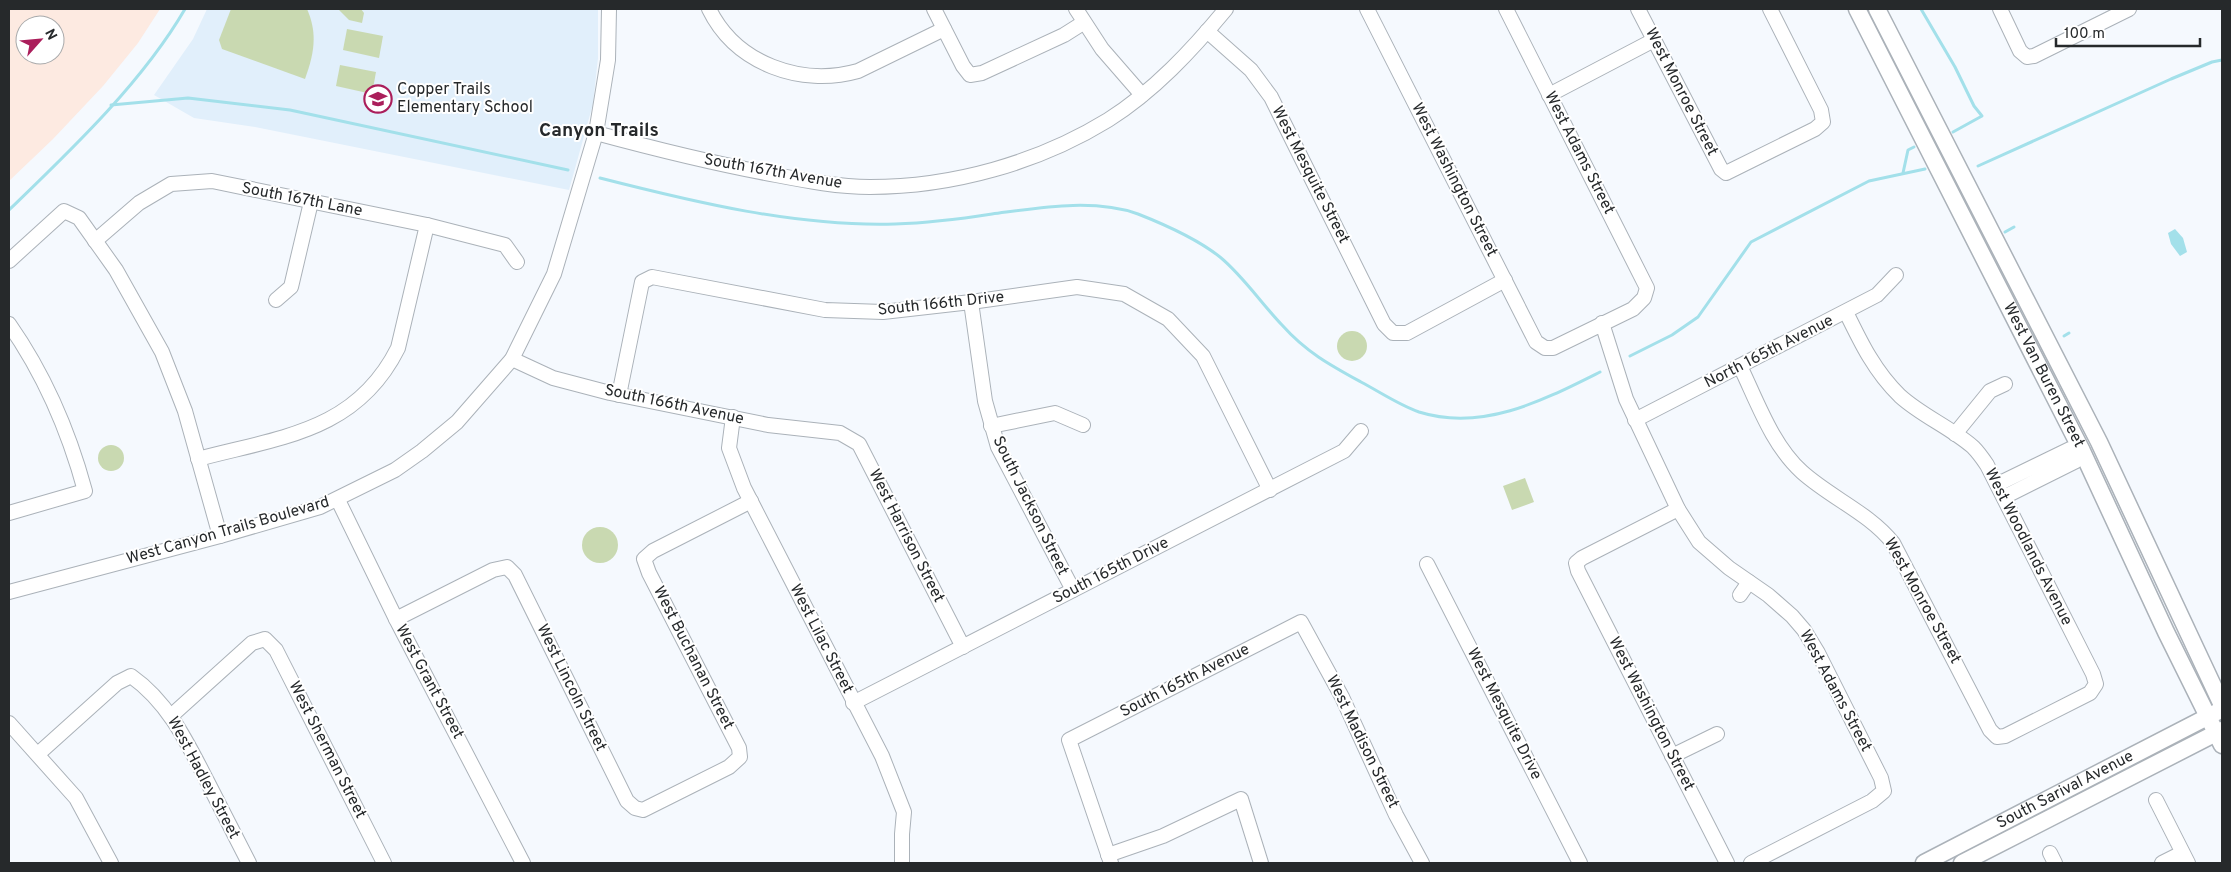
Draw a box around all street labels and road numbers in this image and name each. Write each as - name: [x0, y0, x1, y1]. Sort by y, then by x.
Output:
- street label: West Monroe Street: [1640, 25, 1722, 159]
- street label: West Adams Street: [1539, 88, 1619, 218]
- street label: West Washington Street: [1406, 100, 1502, 260]
- street label: West Mesquite Street: [1267, 103, 1353, 247]
- street label: South 167th Avenue: [702, 150, 844, 194]
- street label: South 167th Lane: [240, 178, 364, 222]
- street label: South 166th Drive: [877, 287, 1005, 321]
- street label: West Van Buren Street: [1998, 299, 2089, 451]
- street label: North 165th Avenue: [1701, 311, 1837, 393]
- street label: South 166th Avenue: [602, 380, 746, 430]
- street label: South Jackson Street: [988, 433, 1072, 579]
- street label: West Woodlands Avenue: [1980, 465, 2076, 629]
- street label: West Harrison Street: [864, 466, 948, 606]
- street label: West Canyon Trails Boulevard: [124, 492, 332, 570]
- street label: South 165th Drive: [1050, 533, 1172, 609]
- street label: West Monroe Street: [1879, 534, 1965, 668]
- street label: West Lilac Street: [785, 581, 857, 697]
- street label: West Buchanan Street: [648, 583, 738, 733]
- street label: West Grant Street: [390, 621, 468, 743]
- street label: West Lincoln Street: [532, 621, 610, 755]
- street label: West Adams Street: [1794, 627, 1876, 755]
- street label: West Washington Street: [1603, 634, 1699, 794]
- street label: South 165th Avenue: [1117, 640, 1253, 722]
- street label: West Mesquite Drive: [1462, 645, 1546, 783]
- street label: West Madison Street: [1321, 672, 1403, 812]
- street label: West Sherman Street: [284, 678, 370, 822]
- street label: West Hadley Street: [162, 713, 244, 843]
- street label: South Sarival Avenue: [1993, 747, 2137, 834]

